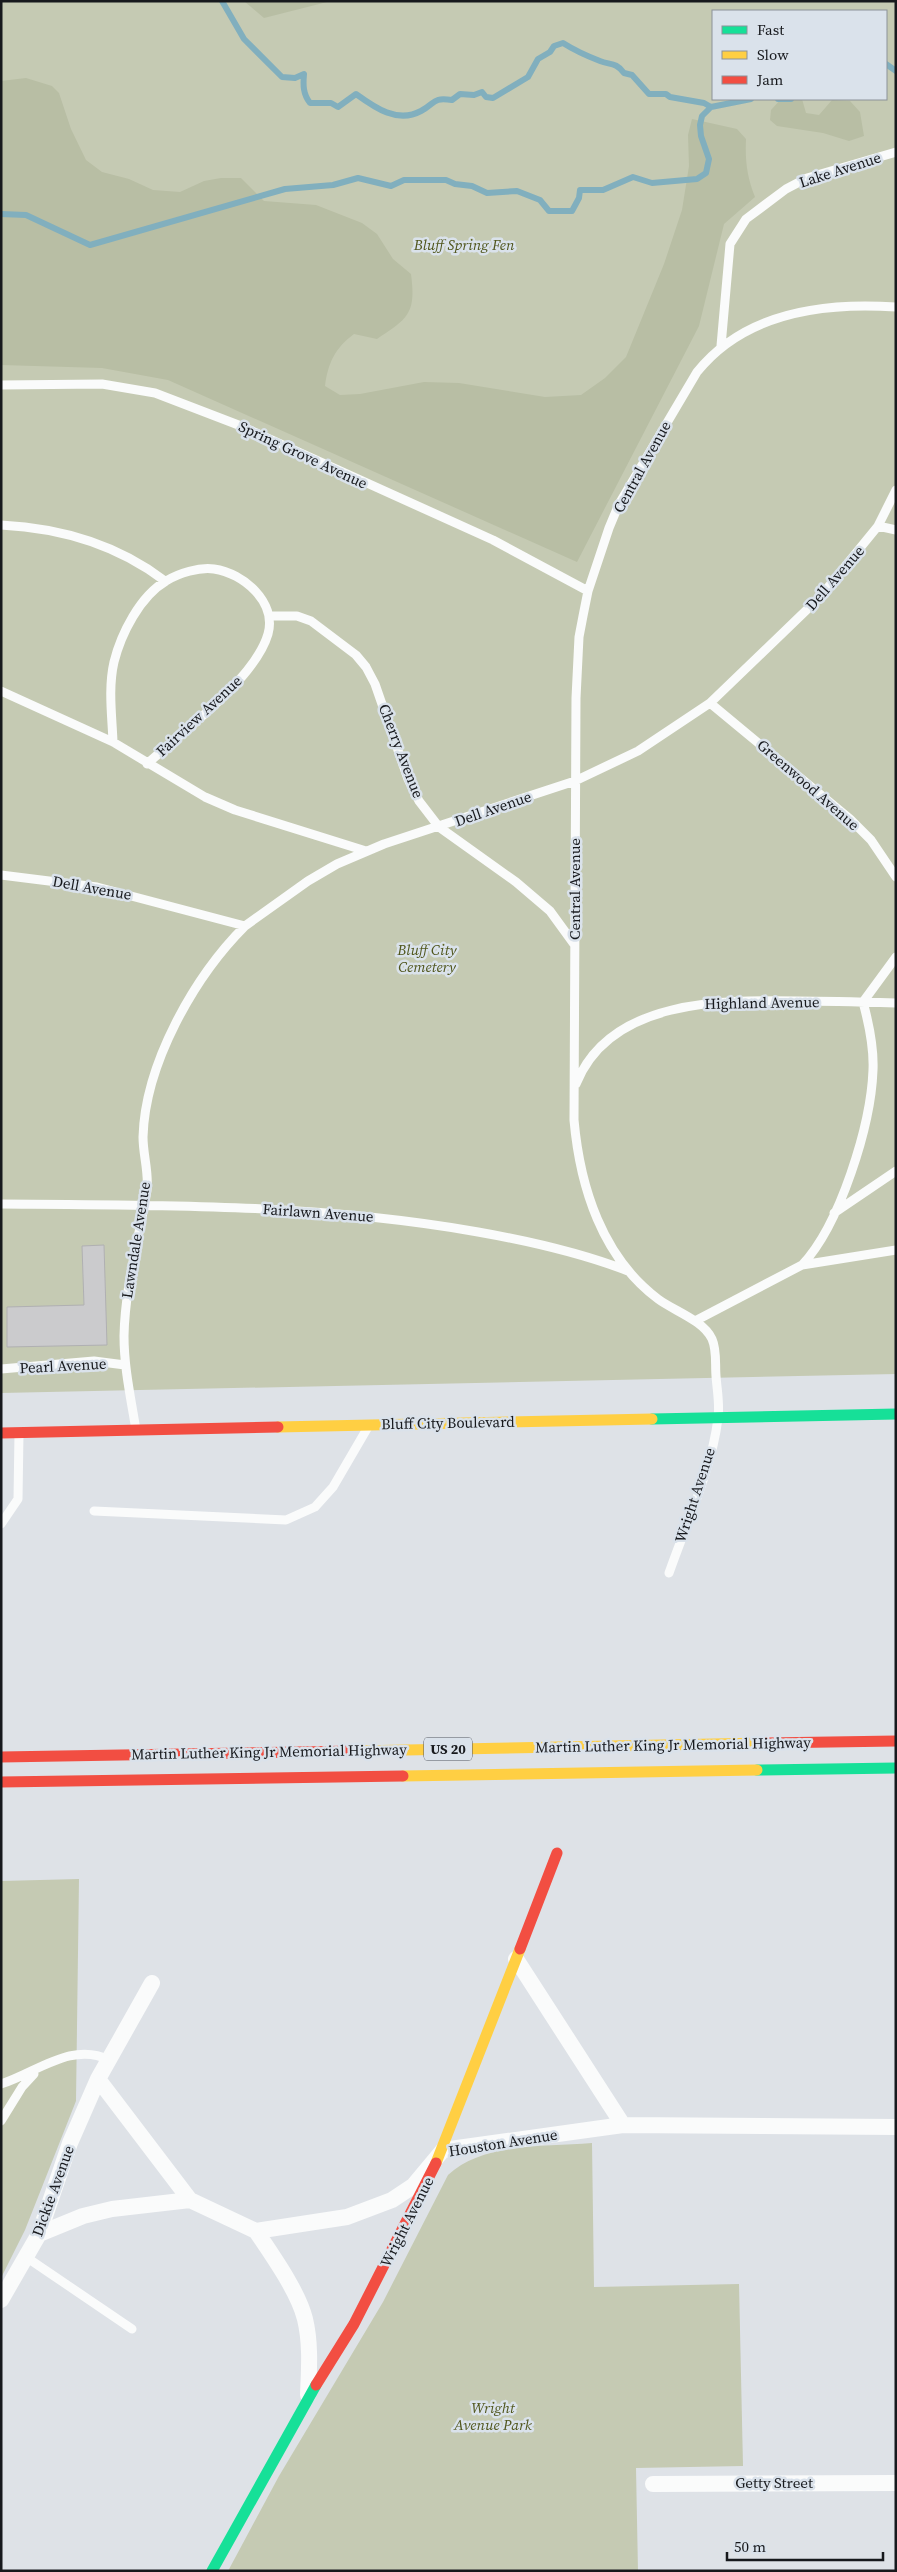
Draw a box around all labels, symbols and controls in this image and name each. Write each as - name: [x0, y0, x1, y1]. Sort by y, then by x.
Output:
- legend: [712, 10, 887, 100]
- text: Fast: [757, 19, 784, 40]
- text: Slow: [757, 44, 789, 65]
- text: Jam: [756, 69, 784, 90]
- street label: Lake Avenue: [796, 146, 884, 193]
- park label: Bluff Spring Fen: [413, 234, 515, 255]
- street label: Spring Grove Avenue: [235, 415, 371, 494]
- street label: Central Avenue: [608, 417, 676, 516]
- street label: Dell Avenue: [801, 540, 869, 615]
- street label: Fairview Avenue: [151, 670, 246, 761]
- street label: Cherry Avenue: [374, 701, 429, 801]
- street label: Greenwood Avenue: [753, 734, 864, 835]
- street label: Dell Avenue: [452, 785, 534, 831]
- street label: Central Avenue: [564, 838, 585, 940]
- street label: Dell Avenue: [51, 870, 134, 905]
- park label: Bluff City Cemetery: [396, 939, 457, 977]
- street label: Highland Avenue: [704, 991, 820, 1014]
- street label: Lawndale Avenue: [116, 1180, 155, 1300]
- street label: Fairlawn Avenue: [262, 1198, 375, 1227]
- street label: Pearl Avenue: [19, 1353, 107, 1378]
- street label: Bluff City Boulevard: [381, 1411, 515, 1434]
- street label: Wright Avenue: [669, 1444, 720, 1545]
- street label: Martin Luther King Jr Memorial Highway: [535, 1732, 811, 1757]
- road number: US 20: [424, 1738, 472, 1760]
- street label: Martin Luther King Jr Memorial Highway: [131, 1739, 407, 1764]
- street label: Houston Avenue: [447, 2123, 559, 2161]
- street label: Dickie Avenue: [26, 2142, 79, 2239]
- street label: Wright Avenue: [375, 2173, 438, 2270]
- park label: Wright Avenue Park: [453, 2397, 533, 2435]
- street label: Getty Street: [735, 2472, 813, 2493]
- scale bar: [727, 2530, 883, 2562]
- text: 50 m: [734, 2536, 766, 2557]

